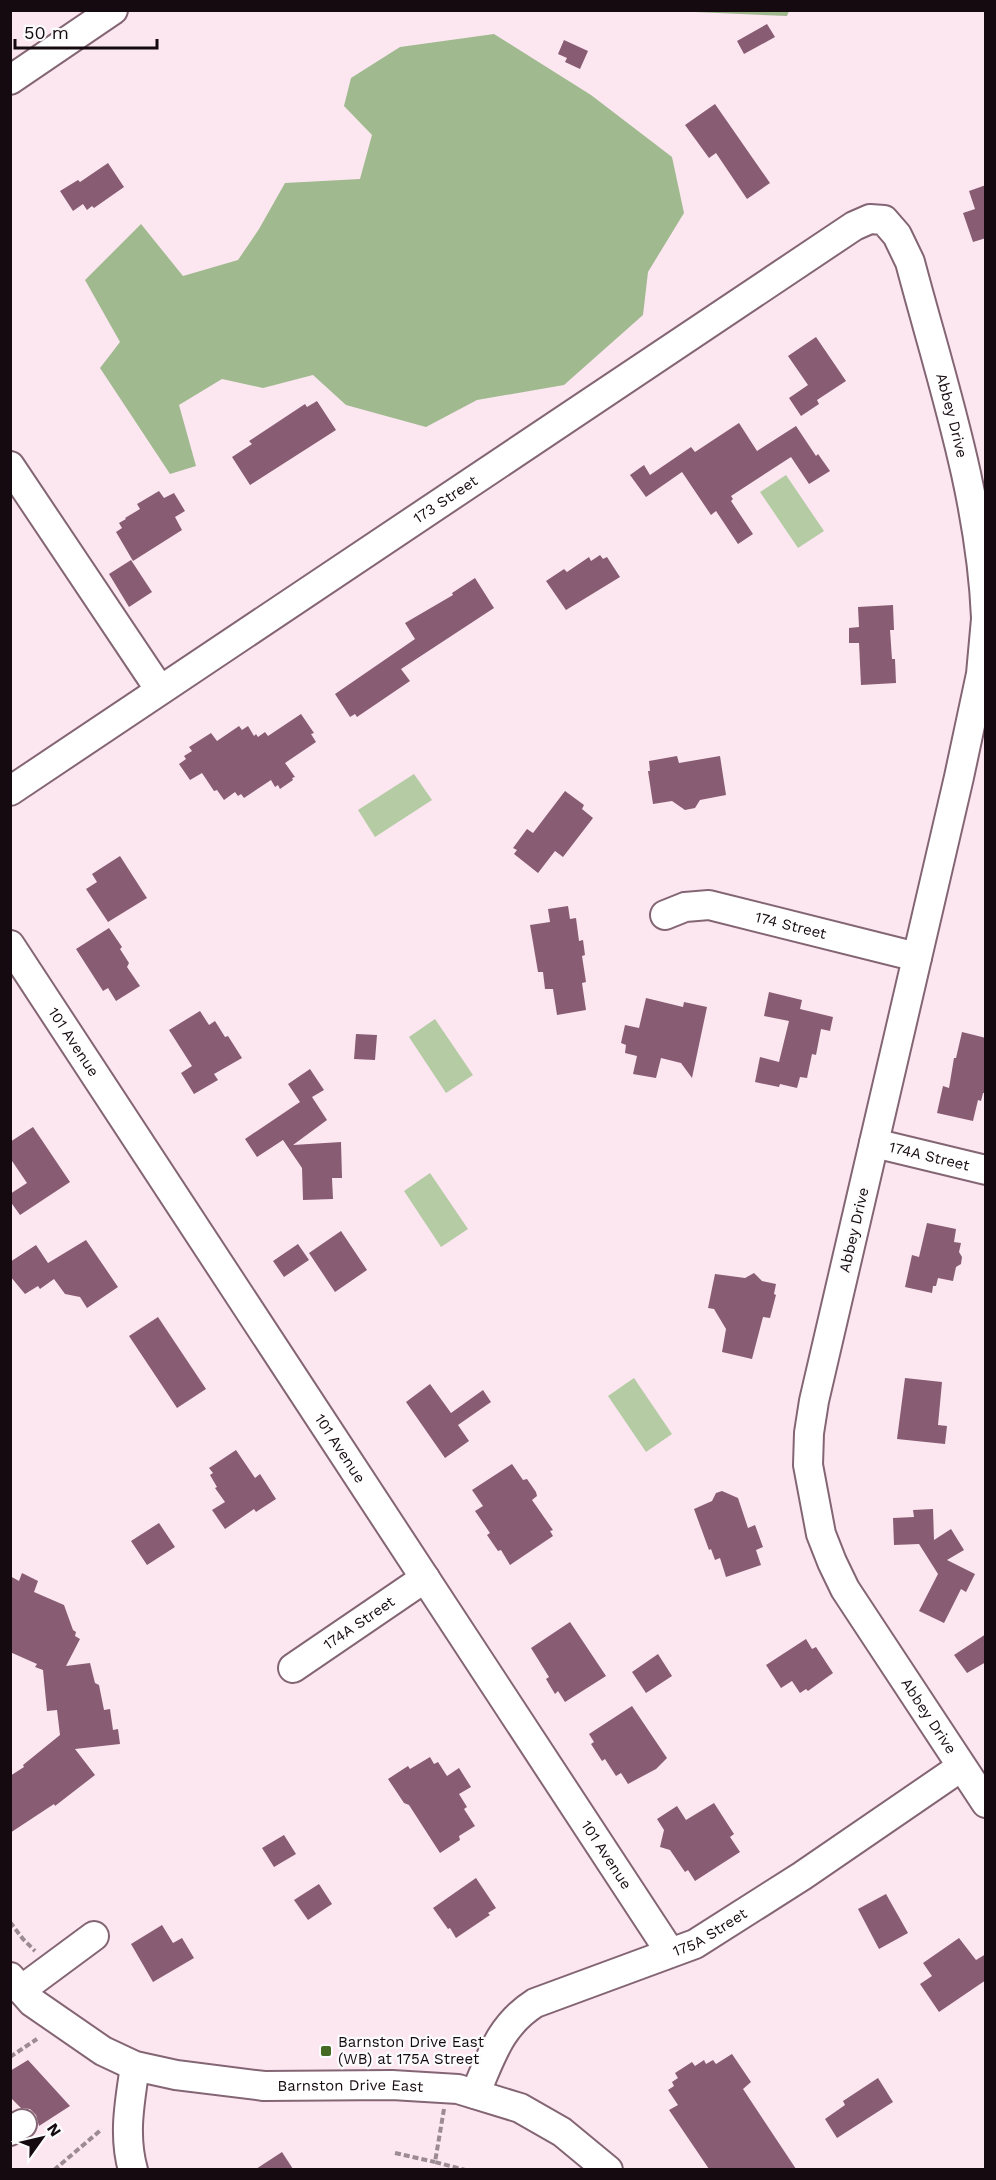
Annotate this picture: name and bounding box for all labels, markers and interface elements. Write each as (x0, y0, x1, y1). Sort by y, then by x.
scale bar (15, 12, 158, 50)
text: 50 m (24, 22, 69, 43)
street label: Abbey Drive (932, 371, 971, 460)
street label: 173 Street (410, 471, 482, 527)
street label: 174 Street (753, 908, 829, 943)
street label: 101 Avenue (44, 1004, 103, 1080)
street label: 174A Street (887, 1138, 972, 1175)
street label: Abbey Drive (835, 1186, 873, 1274)
street label: 101 Avenue (311, 1411, 369, 1486)
street label: 174A Street (320, 1592, 399, 1653)
street label: Abbey Drive (897, 1675, 960, 1757)
street label: 101 Avenue (577, 1817, 635, 1893)
street label: 175A Street (670, 1904, 751, 1960)
place label: Barnston Drive East (WB) at 175A Street (338, 2033, 485, 2068)
marker: Barnston Drive East (WB) at 175A Street (319, 2044, 333, 2058)
street label: Barnston Drive East (277, 2076, 425, 2096)
north arrow (12, 2108, 72, 2168)
text: N (43, 2120, 65, 2140)

